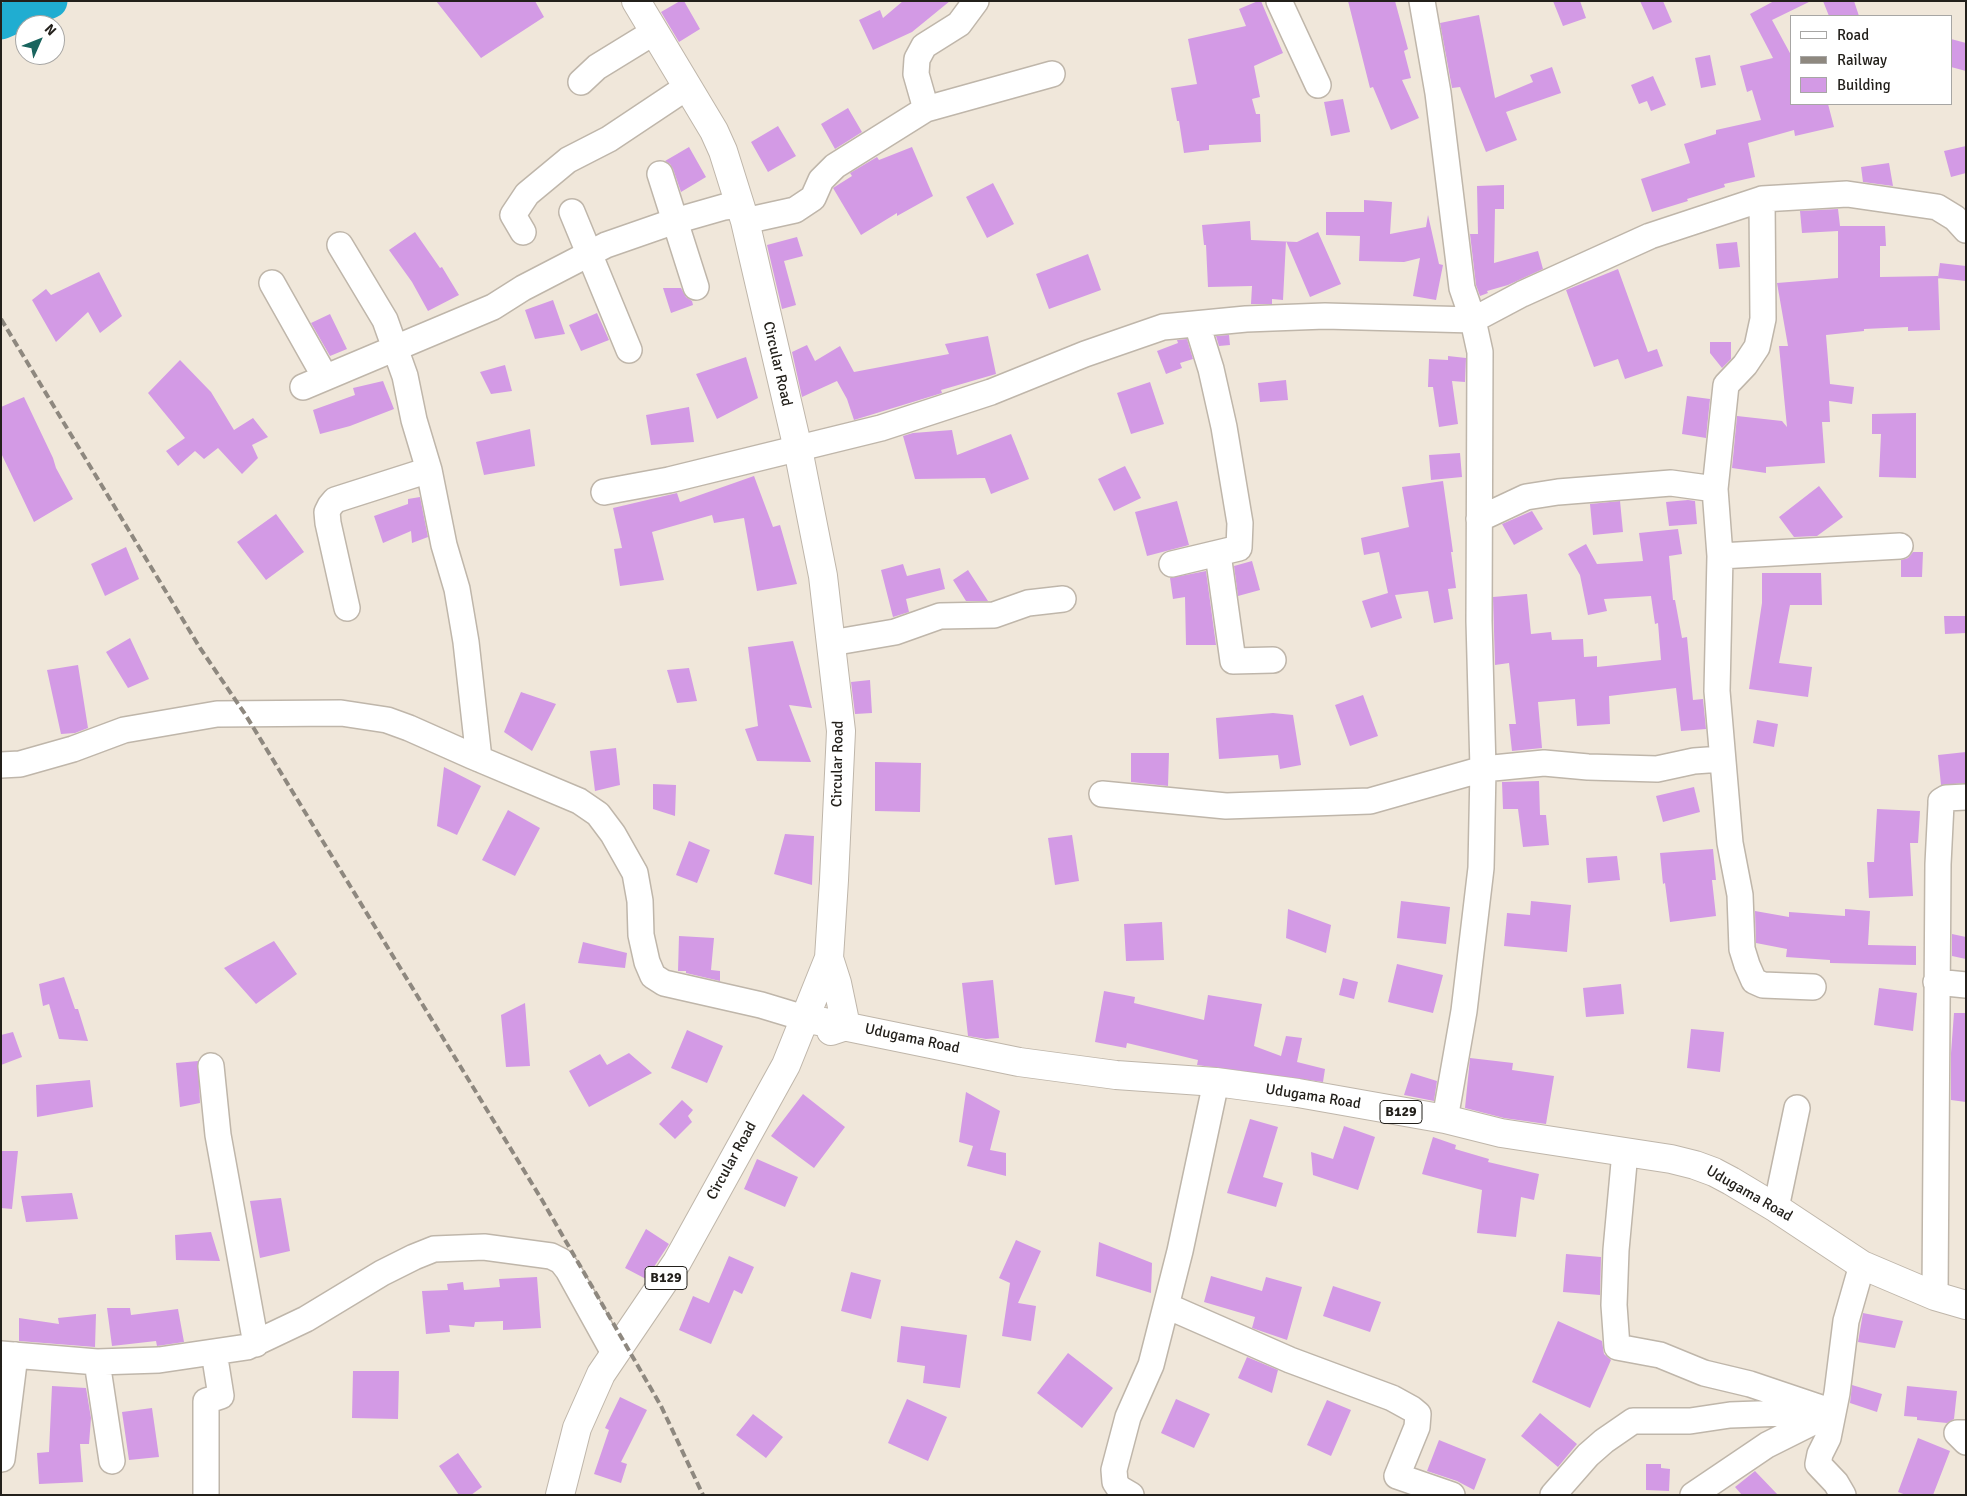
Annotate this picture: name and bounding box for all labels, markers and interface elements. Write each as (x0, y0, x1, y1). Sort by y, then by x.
north arrow (15, 15, 65, 65)
legend (1790, 15, 1952, 105)
text: N (41, 21, 60, 39)
text: Road (1837, 26, 1869, 44)
text: Railway (1837, 51, 1887, 69)
text: Building (1837, 76, 1891, 94)
street label: Circular Road (758, 320, 796, 408)
street label: Circular Road (828, 721, 848, 807)
street label: Udugama Road (863, 1020, 961, 1058)
street label: Udugama Road (1264, 1081, 1362, 1113)
road number: B129 (1380, 1100, 1422, 1124)
street label: Circular Road (703, 1119, 761, 1203)
street label: Udugama Road (1703, 1162, 1795, 1226)
road number: B129 (645, 1266, 687, 1290)

